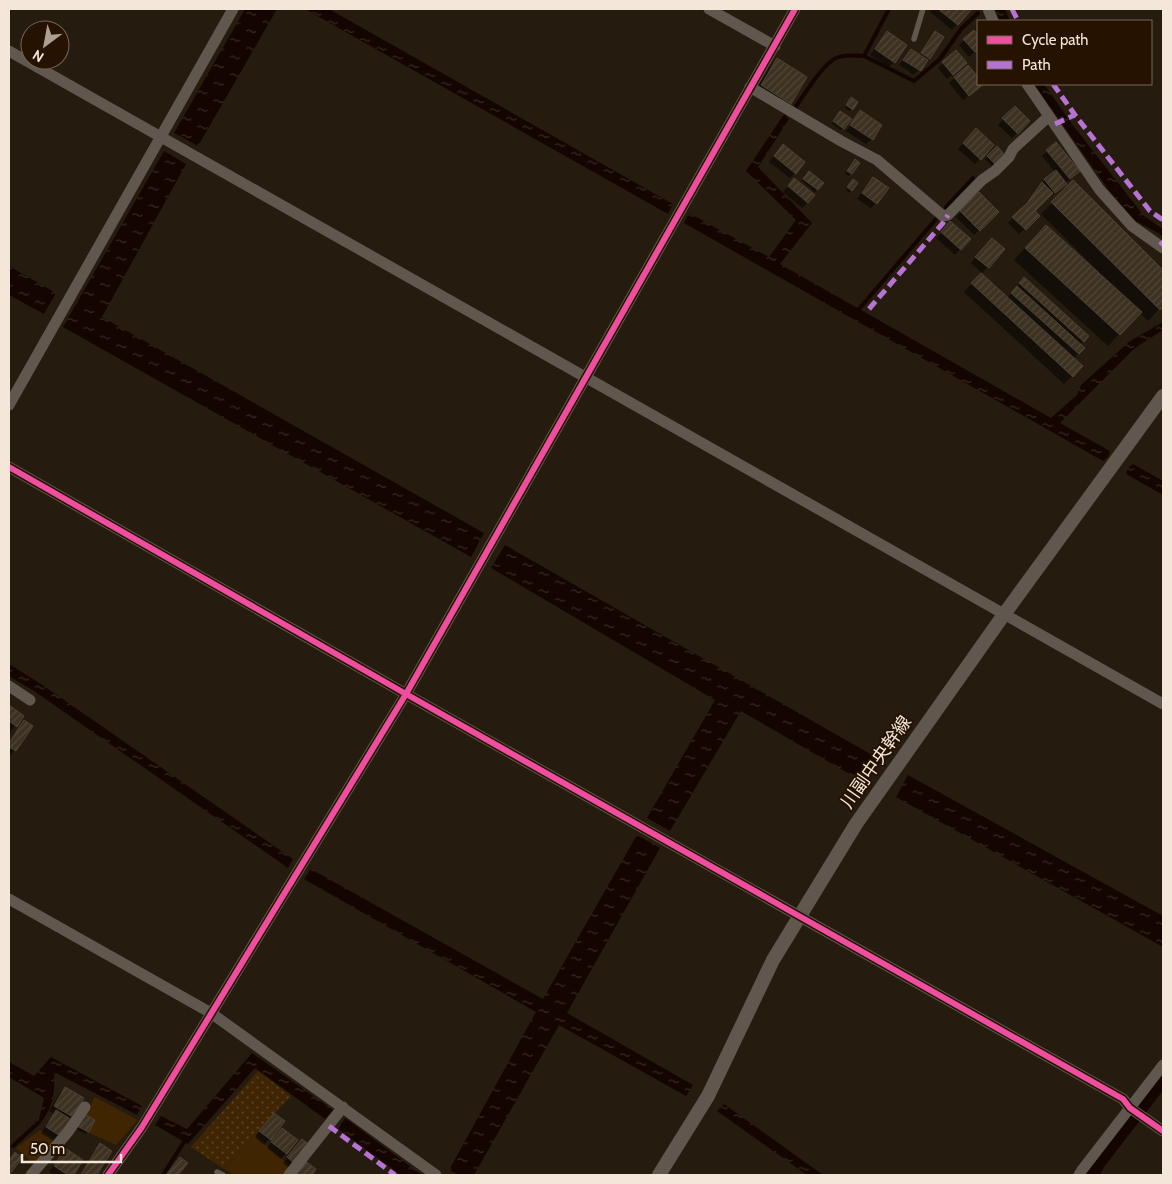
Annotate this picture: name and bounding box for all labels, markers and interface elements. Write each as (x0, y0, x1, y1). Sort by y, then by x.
north arrow (20, 20, 70, 70)
legend (977, 20, 1152, 85)
text: Cycle path (1022, 31, 1088, 49)
text: N (29, 46, 47, 66)
text: Path (1022, 56, 1051, 74)
street label: 川副中央幹線 (836, 711, 916, 813)
scale bar (22, 1132, 121, 1164)
text: 50 m (30, 1140, 65, 1158)

